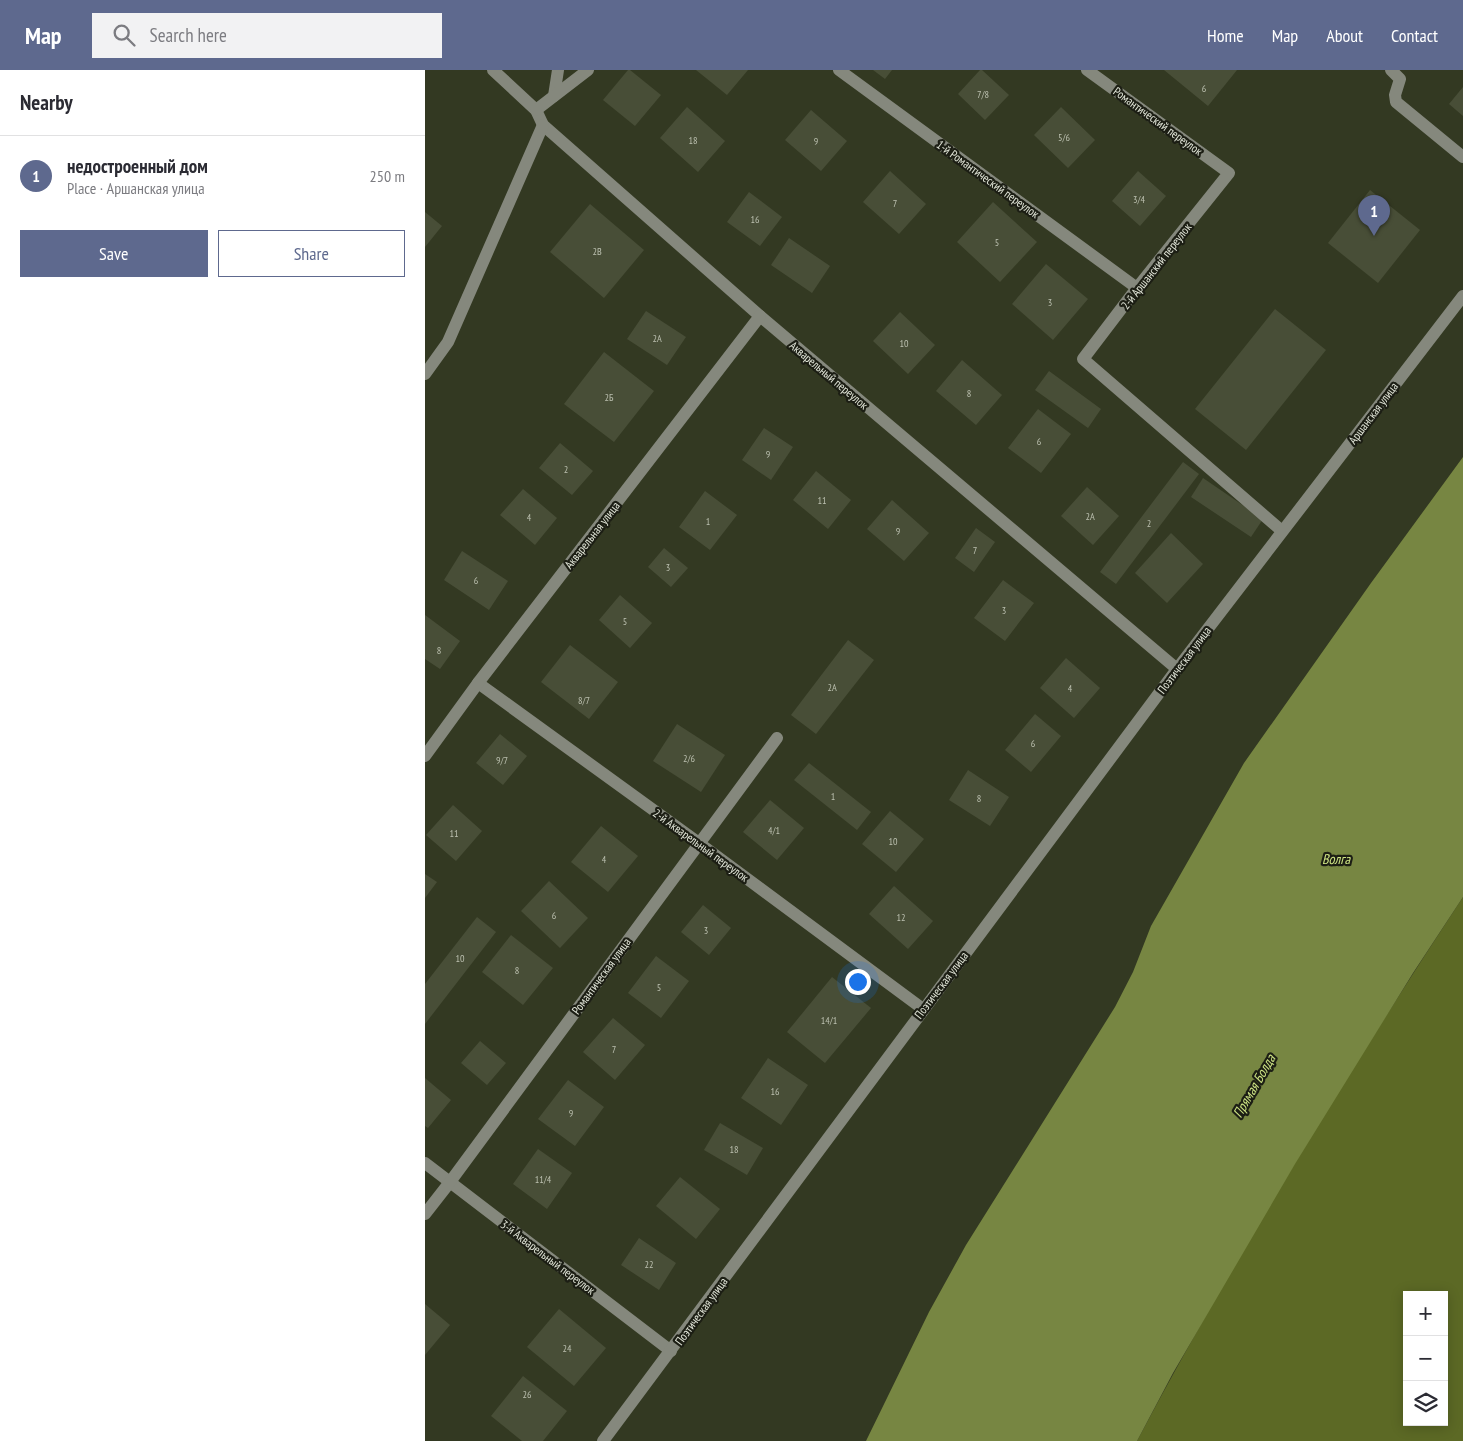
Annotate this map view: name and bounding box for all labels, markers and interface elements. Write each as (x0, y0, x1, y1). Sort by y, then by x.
search box (92, 13, 442, 58)
text: Map (25, 20, 62, 51)
icon: search (110, 21, 138, 49)
text: Search here (150, 23, 227, 47)
text: Home (1207, 24, 1244, 47)
text: Map (1272, 24, 1298, 47)
text: About (1326, 24, 1363, 47)
text: Contact (1391, 24, 1438, 47)
house number: 6 (1202, 82, 1207, 95)
street label: Романтический переулок (1111, 84, 1206, 159)
house number: 7/8 (977, 88, 989, 101)
text: Nearby (20, 89, 73, 116)
house number: 5/6 (1058, 131, 1070, 144)
house number: 18 (689, 134, 698, 147)
house number: 9 (814, 135, 818, 148)
street label: 1-й Романтический переулок (934, 137, 1043, 221)
text: недостроенный дом (67, 154, 208, 178)
text: 1 (32, 166, 40, 186)
text: 250 m (370, 166, 405, 186)
text: Place · Аршанская улица (67, 178, 205, 198)
house number: 3/4 (1133, 193, 1145, 206)
pin: 1 (1358, 195, 1390, 236)
house number: 7 (893, 197, 897, 210)
house number: 16 (751, 213, 760, 226)
street label: 2-й Аршанский переулок (1118, 219, 1195, 312)
button: Save (20, 230, 208, 277)
button: Share (218, 230, 405, 277)
house number: 5 (995, 236, 999, 249)
house number: 2В (592, 245, 602, 258)
house number: 3 (1048, 296, 1052, 309)
house number: 2А (652, 332, 662, 345)
house number: 10 (900, 337, 909, 350)
street label: Акварельный переулок (787, 338, 872, 412)
street label: Аршанская улица (1345, 379, 1401, 447)
house number: 8 (967, 387, 971, 400)
house number: 2Б (605, 391, 614, 404)
house number: 6 (1037, 435, 1042, 448)
house number: 9 (766, 448, 770, 461)
house number: 2 (564, 463, 568, 476)
house number: 11 (818, 494, 827, 507)
street label: Акварельная улица (561, 498, 623, 572)
house number: 2А (1085, 510, 1095, 523)
house number: 4 (527, 511, 532, 524)
house number: 1 (706, 515, 710, 528)
house number: 2 (1147, 517, 1151, 530)
house number: 9 (896, 525, 900, 538)
house number: 7 (973, 544, 977, 557)
house number: 3 (666, 561, 670, 574)
house number: 6 (474, 574, 479, 587)
house number: 3 (1002, 604, 1006, 617)
house number: 5 (623, 615, 627, 628)
street label: Поэтическая улица (1154, 623, 1214, 696)
house number: 8 (437, 644, 441, 657)
house number: 2А (827, 681, 837, 694)
house number: 4 (1068, 682, 1073, 695)
house number: 8/7 (578, 694, 590, 707)
house number: 6 (1031, 737, 1036, 750)
house number: 2/6 (683, 752, 695, 765)
house number: 9/7 (496, 754, 508, 767)
house number: 1 (831, 790, 835, 803)
house number: 8 (977, 792, 981, 805)
street label: 2-й Акварельный переулок (650, 805, 752, 885)
house number: 4/1 (768, 824, 780, 837)
house number: 11 (450, 827, 459, 840)
house number: 10 (889, 835, 898, 848)
water label: Волга (1322, 850, 1351, 868)
house number: 4 (602, 853, 607, 866)
house number: 6 (552, 909, 557, 922)
house number: 12 (897, 911, 906, 924)
house number: 3 (704, 924, 708, 937)
street label: Романтическая улица (568, 935, 634, 1017)
street label: Поэтическая улица (911, 948, 971, 1021)
house number: 10 (456, 952, 465, 965)
house number: 8 (515, 964, 519, 977)
your location (845, 969, 871, 995)
house number: 5 (657, 981, 661, 994)
house number: 14/1 (821, 1014, 837, 1027)
house number: 7 (612, 1043, 616, 1056)
water label: Прямая Болда (1229, 1050, 1280, 1121)
house number: 16 (771, 1085, 780, 1098)
house number: 9 (569, 1107, 573, 1120)
house number: 18 (730, 1143, 739, 1156)
house number: 11/4 (535, 1173, 552, 1186)
street label: 3-й Акварельный переулок (498, 1217, 598, 1298)
house number: 22 (645, 1258, 654, 1271)
street label: Поэтическая улица (671, 1274, 731, 1348)
map controls (1403, 1291, 1448, 1426)
button: + (1403, 1291, 1448, 1336)
button: − (1403, 1336, 1448, 1381)
house number: 24 (563, 1342, 572, 1355)
button: layers (1403, 1381, 1448, 1426)
house number: 26 (523, 1388, 532, 1401)

